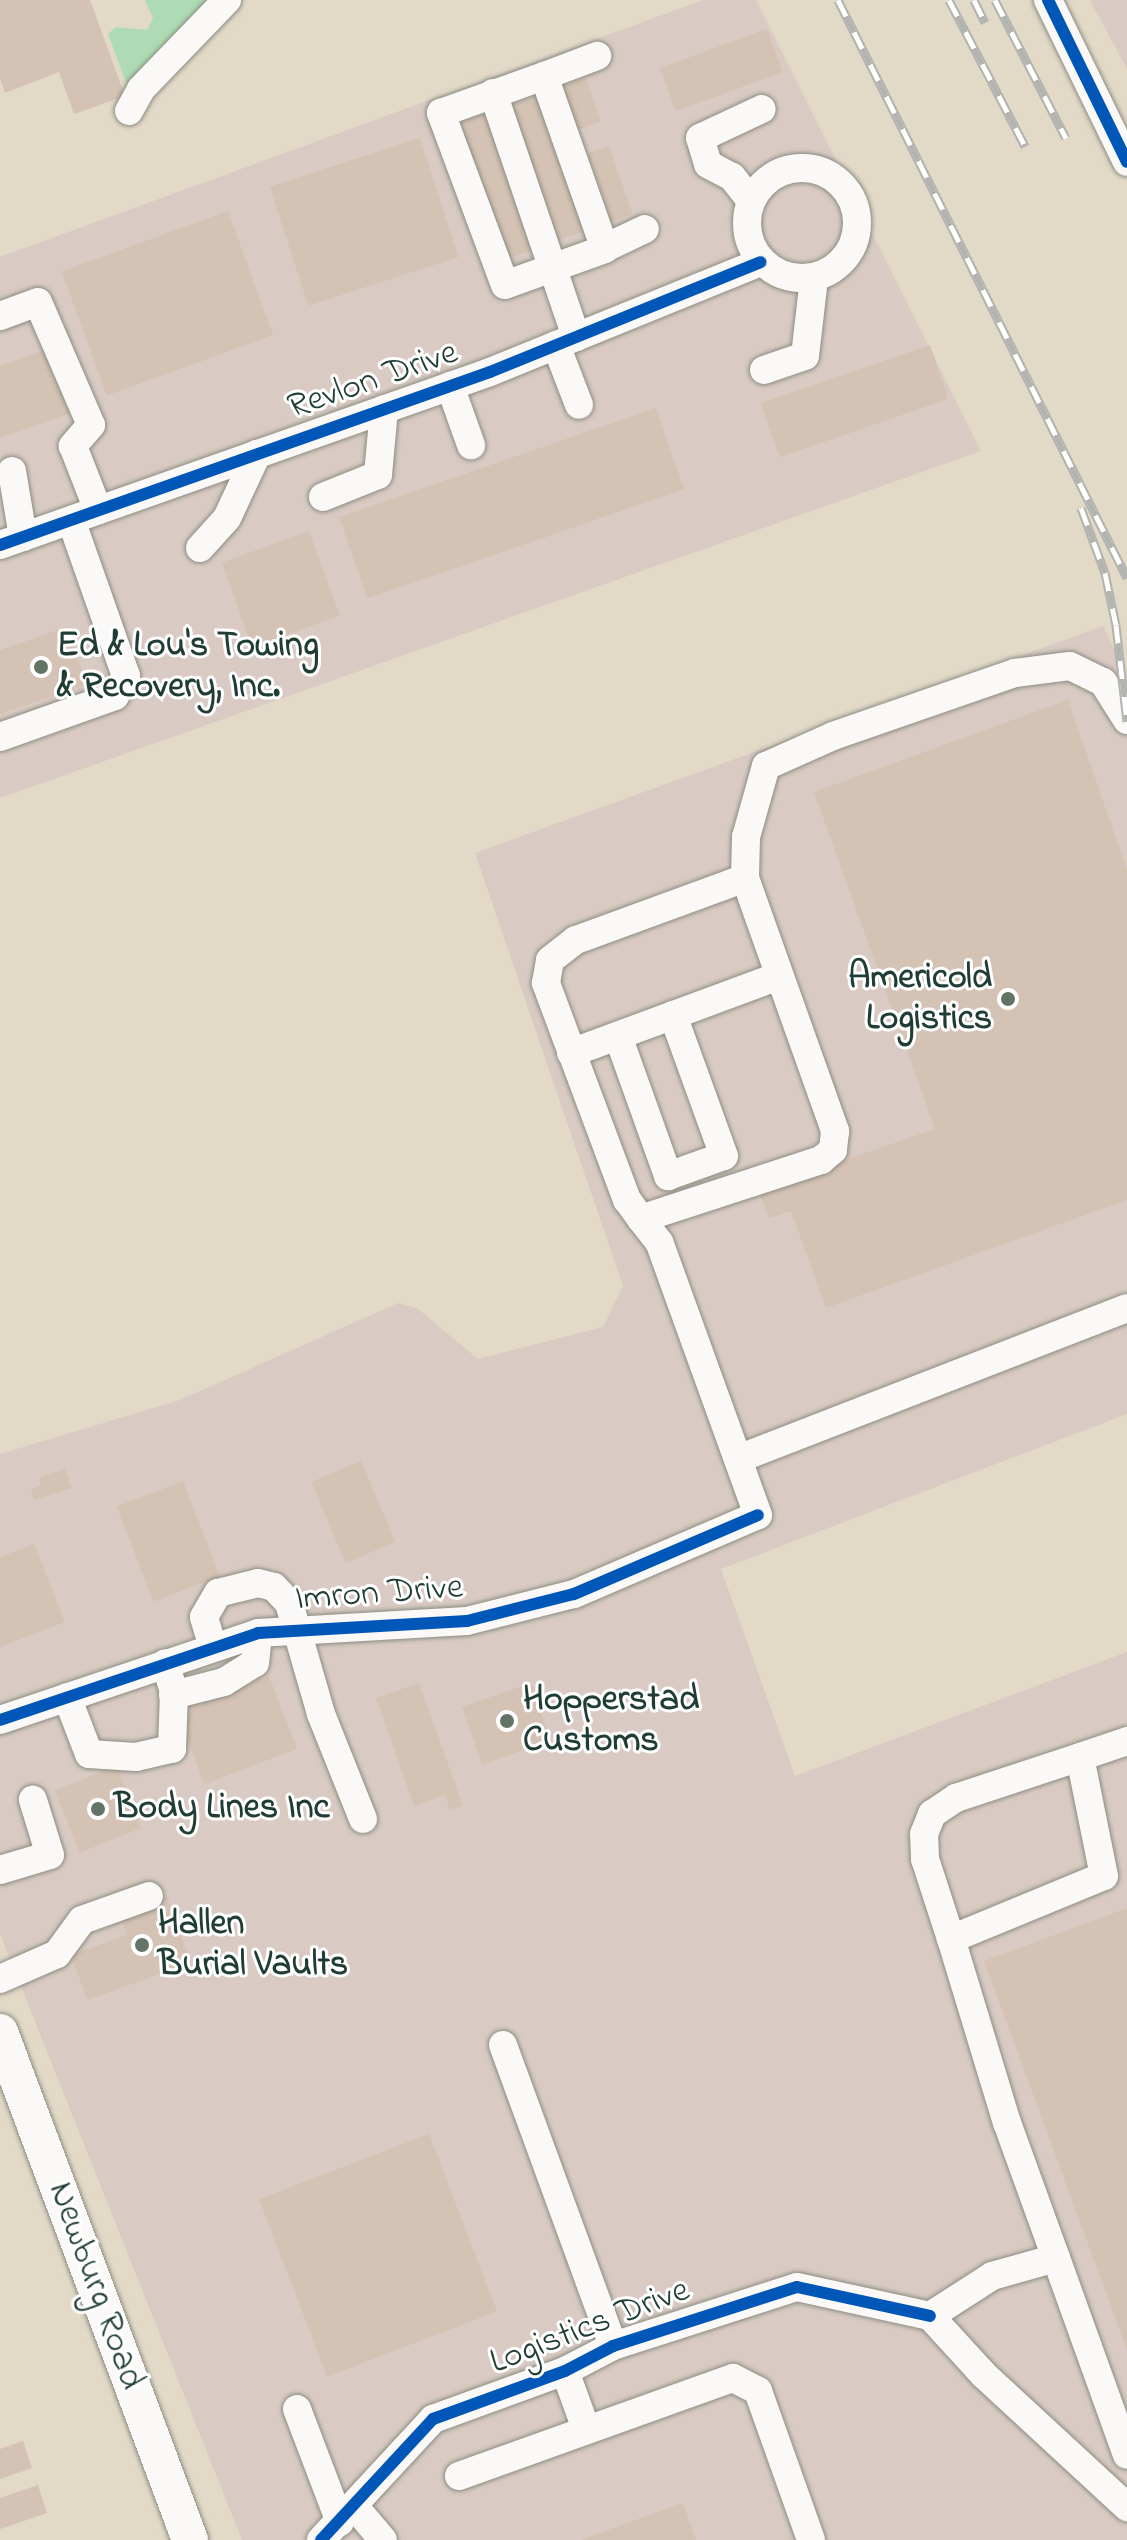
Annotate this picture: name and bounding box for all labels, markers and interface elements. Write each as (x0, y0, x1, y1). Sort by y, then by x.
street label: Revlon Drive (282, 332, 464, 430)
place label: Ed & Lou's Towing & Recovery, Inc. (57, 624, 319, 709)
marker: Ed & Lou's Towing & Recovery, Inc. (32, 658, 50, 676)
place label: Americold Logistics (848, 956, 992, 1041)
marker: Americold Logistics (999, 990, 1017, 1008)
street label: Imron Drive (294, 1567, 464, 1621)
place label: Hopperstad Customs (523, 1678, 699, 1763)
marker: Hopperstad Customs (498, 1712, 516, 1730)
place label: Body Lines Inc (114, 1787, 329, 1831)
marker: Body Lines Inc (89, 1800, 107, 1818)
place label: Hallen Burial Vaults (158, 1902, 348, 1987)
marker: Hallen Burial Vaults (133, 1936, 151, 1954)
street label: Newburg Road (38, 2176, 152, 2396)
street label: Logistics Drive (484, 2269, 696, 2385)

